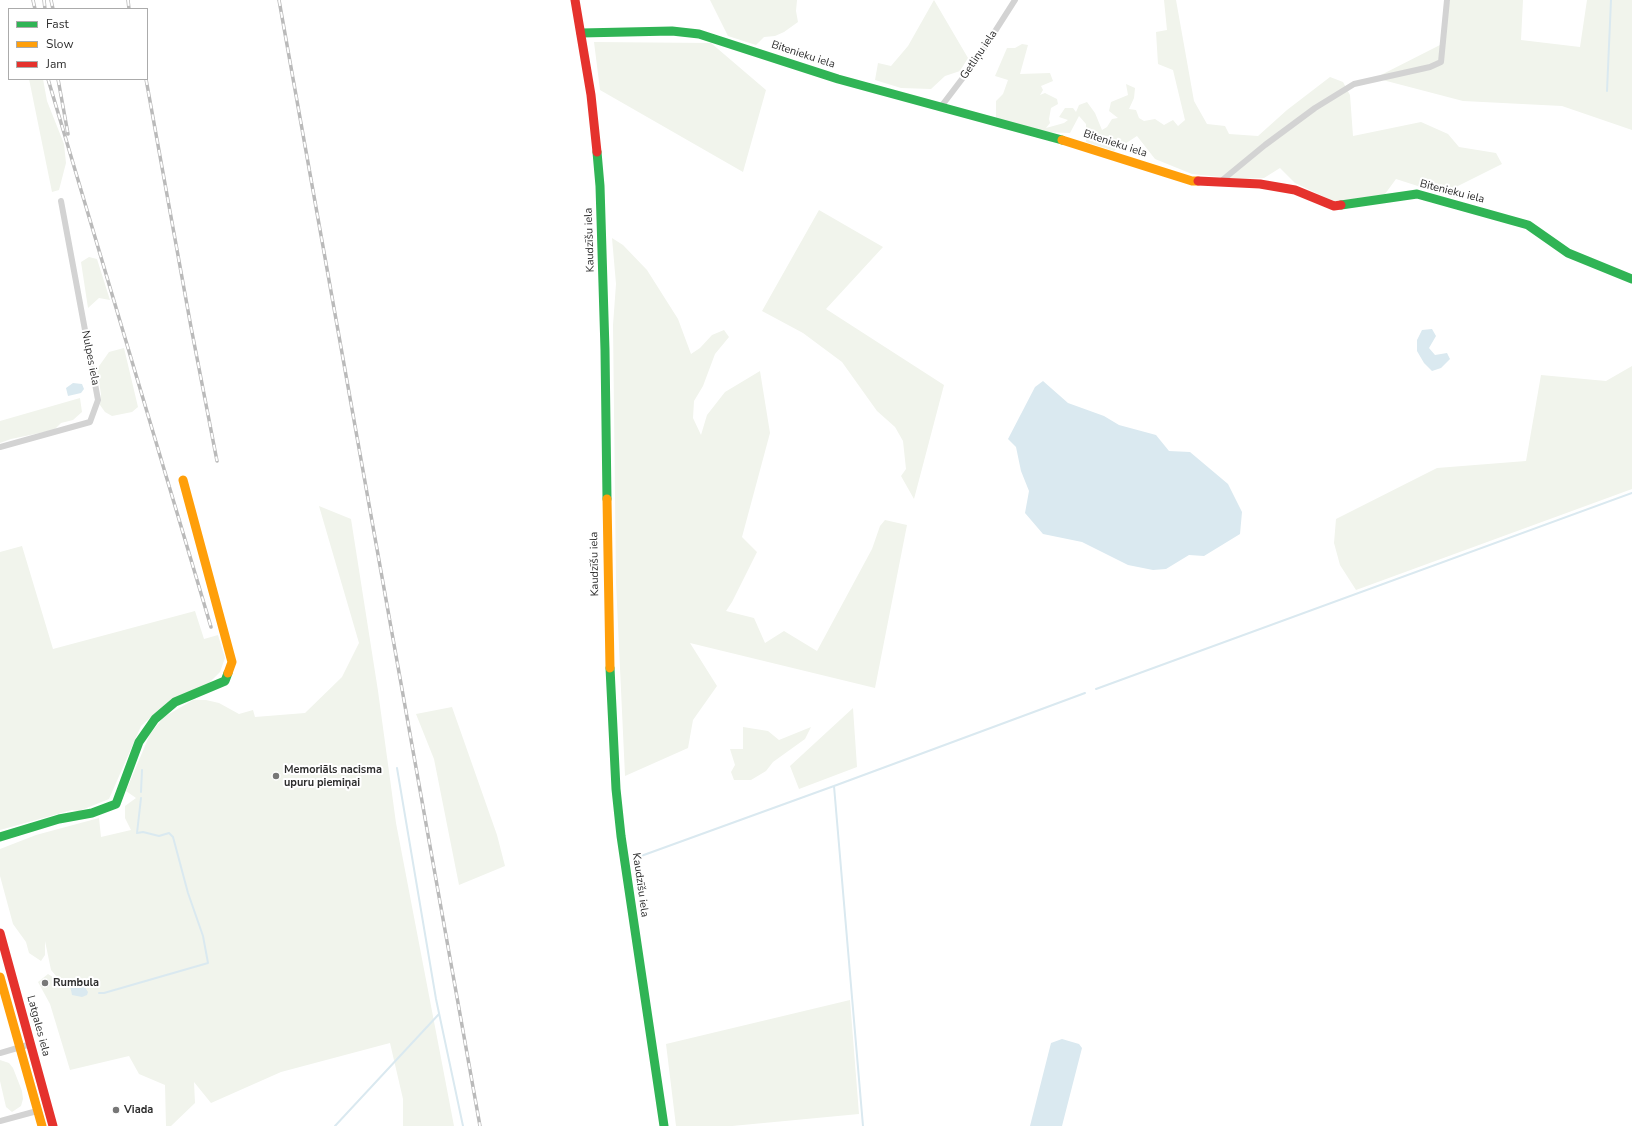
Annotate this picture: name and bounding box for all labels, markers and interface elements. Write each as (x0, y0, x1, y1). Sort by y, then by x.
legend (8, 8, 148, 80)
text: Fast (46, 16, 69, 32)
street label: Getliņu iela (958, 28, 1000, 82)
text: Slow (46, 36, 74, 52)
street label: Bitenieku iela (769, 38, 837, 72)
text: Jam (46, 56, 67, 72)
street label: Bitenieku iela (1081, 127, 1149, 161)
street label: Bitenieku iela (1418, 178, 1486, 206)
street label: Kaudzīšu iela (582, 207, 598, 273)
street label: Nulpes iela (78, 330, 102, 386)
street label: Kaudzīšu iela (588, 532, 602, 596)
place label: Memoriāls nacisma upuru piemiņai (284, 763, 382, 789)
marker: Memoriāls nacisma upuru piemiņai (271, 771, 281, 781)
street label: Kaudzīšu iela (629, 852, 651, 918)
place label: Rumbula (53, 976, 99, 990)
marker: Rumbula (40, 978, 50, 988)
street label: Latgales iela (24, 994, 52, 1058)
place label: Viada (124, 1103, 153, 1117)
marker: Viada (111, 1105, 121, 1115)

